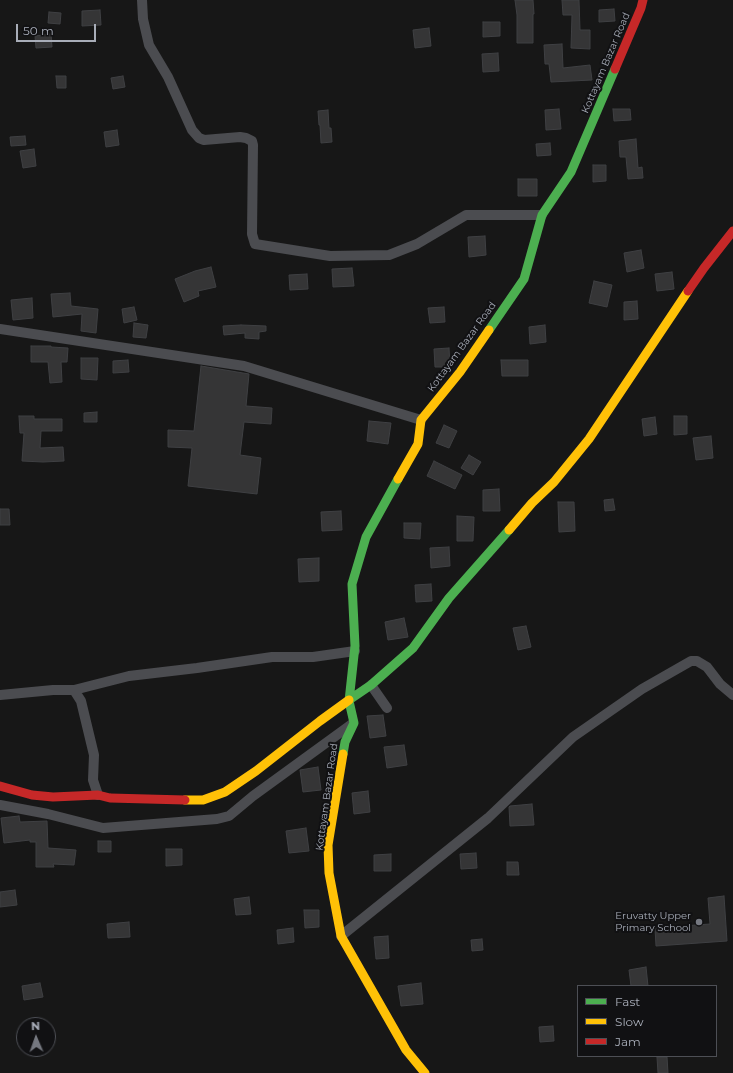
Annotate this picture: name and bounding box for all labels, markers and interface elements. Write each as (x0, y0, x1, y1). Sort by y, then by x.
street label: Kottayam Bazar Road (579, 11, 633, 115)
scale bar (18, 16, 98, 42)
text: 50 m (23, 23, 54, 38)
street label: Kottayam Bazar Road (425, 300, 499, 394)
street label: Kottayam Bazar Road (314, 743, 340, 851)
place label: Eruvatty Upper Primary School (615, 910, 691, 934)
marker: Eruvatty Upper Primary School (694, 917, 704, 927)
legend (577, 985, 717, 1057)
text: Fast (615, 994, 640, 1009)
text: Slow (615, 1014, 644, 1029)
north arrow (16, 1017, 56, 1057)
text: N (31, 1019, 40, 1033)
text: Jam (615, 1034, 641, 1049)

